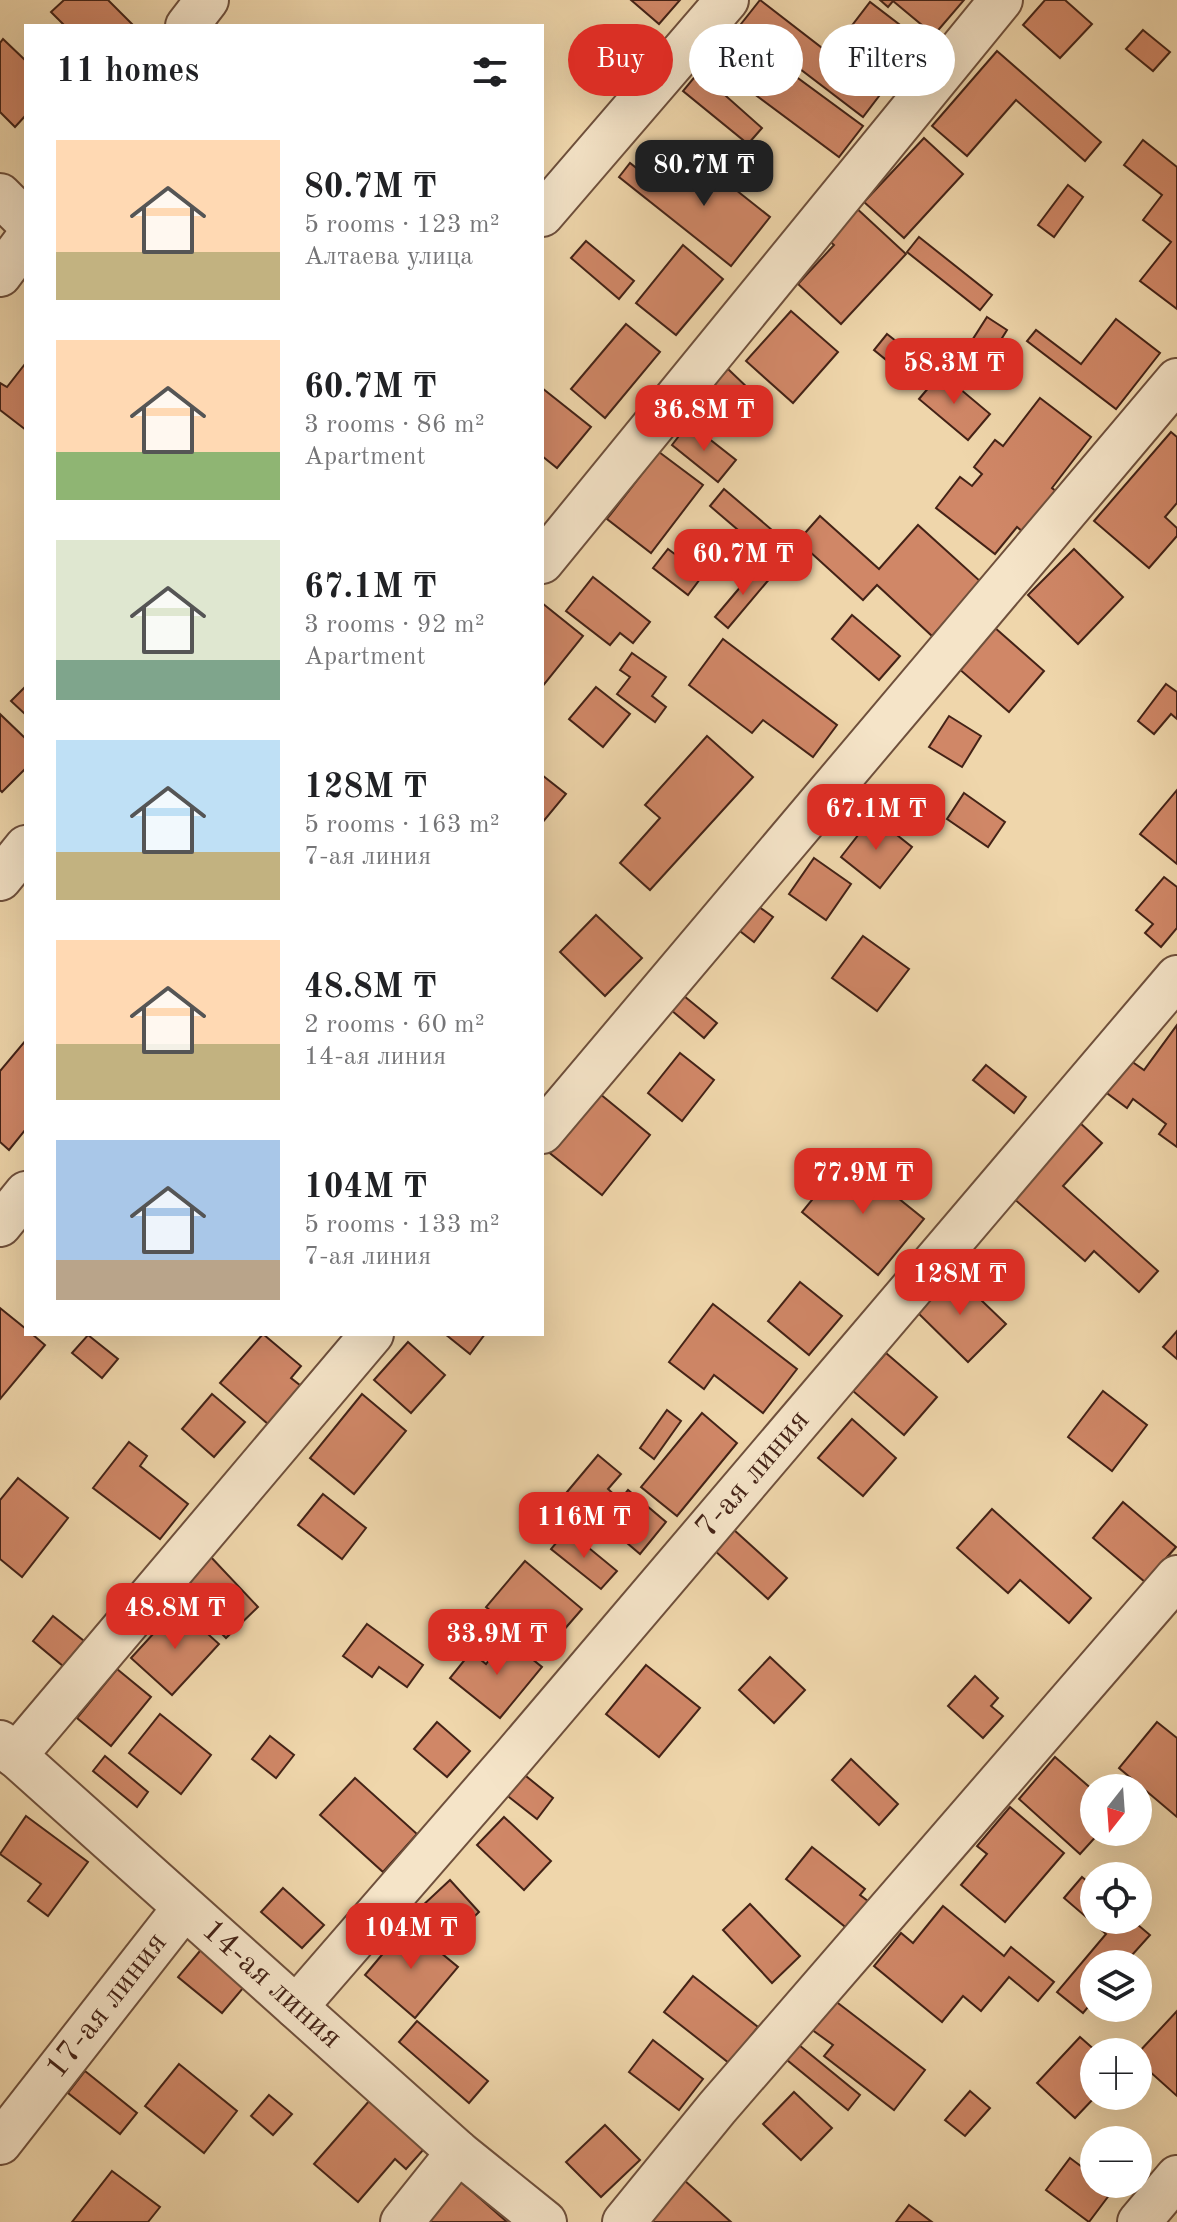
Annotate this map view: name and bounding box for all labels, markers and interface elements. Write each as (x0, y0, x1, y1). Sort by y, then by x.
chip: Buy (568, 24, 673, 96)
chip: Rent (689, 24, 803, 96)
chip: Filters (819, 24, 955, 96)
icon: filters (468, 50, 512, 94)
text: 11 homes (56, 55, 199, 89)
pin: 80.7M ₸ (630, 140, 778, 208)
text: 80.7M ₸ (653, 153, 755, 179)
text: 80.7M ₸ (304, 171, 437, 205)
icon: home (120, 172, 216, 268)
text: 5 rooms · 123 m² (304, 212, 500, 238)
text: Алтаева улица (304, 244, 473, 270)
pin: 58.3M ₸ (880, 338, 1028, 406)
text: 58.3M ₸ (903, 351, 1005, 377)
text: 60.7M ₸ (304, 371, 437, 405)
icon: home (120, 372, 216, 468)
pin: 36.8M ₸ (630, 385, 778, 453)
text: 36.8M ₸ (653, 398, 755, 424)
text: 3 rooms · 86 m² (304, 412, 485, 438)
text: Apartment (304, 444, 426, 470)
pin: 60.7M ₸ (669, 529, 817, 597)
text: 60.7M ₸ (692, 542, 794, 568)
text: 67.1M ₸ (304, 571, 437, 605)
icon: home (120, 572, 216, 668)
text: 3 rooms · 92 m² (304, 612, 485, 638)
text: Apartment (304, 644, 426, 670)
text: 128M ₸ (304, 771, 427, 805)
icon: home (120, 772, 216, 868)
pin: 67.1M ₸ (802, 784, 950, 852)
text: 67.1M ₸ (825, 797, 927, 823)
text: 5 rooms · 163 m² (304, 812, 500, 838)
text: 7-ая линия (304, 844, 431, 870)
text: 48.8M ₸ (304, 971, 437, 1005)
icon: home (120, 972, 216, 1068)
text: 2 rooms · 60 m² (304, 1012, 485, 1038)
text: 14-ая линия (304, 1044, 446, 1070)
pin: 77.9M ₸ (789, 1148, 937, 1216)
text: 77.9M ₸ (812, 1161, 914, 1187)
text: 104M ₸ (304, 1171, 427, 1205)
icon: home (120, 1172, 216, 1268)
text: 5 rooms · 133 m² (304, 1212, 500, 1238)
text: 7-ая линия (304, 1244, 431, 1270)
pin: 128M ₸ (895, 1249, 1025, 1317)
text: 128M ₸ (913, 1262, 1007, 1288)
street label: 7-ая линия (691, 1405, 816, 1545)
pin: 116M ₸ (519, 1492, 649, 1560)
text: 116M ₸ (537, 1505, 631, 1531)
pin: 48.8M ₸ (101, 1583, 249, 1651)
text: 48.8M ₸ (124, 1596, 226, 1622)
pin: 33.9M ₸ (423, 1609, 571, 1677)
text: 33.9M ₸ (446, 1622, 548, 1648)
north arrow (1080, 1774, 1152, 1846)
map controls (1080, 1774, 1152, 2198)
button: locate (1080, 1862, 1152, 1934)
pin: 104M ₸ (346, 1903, 476, 1971)
street label: 14-ая линия (195, 1914, 347, 2055)
text: 104M ₸ (364, 1916, 458, 1942)
street label: 17-ая линия (41, 1927, 174, 2085)
button: layers (1080, 1950, 1152, 2022)
button: + (1080, 2038, 1152, 2110)
button: − (1080, 2126, 1152, 2198)

